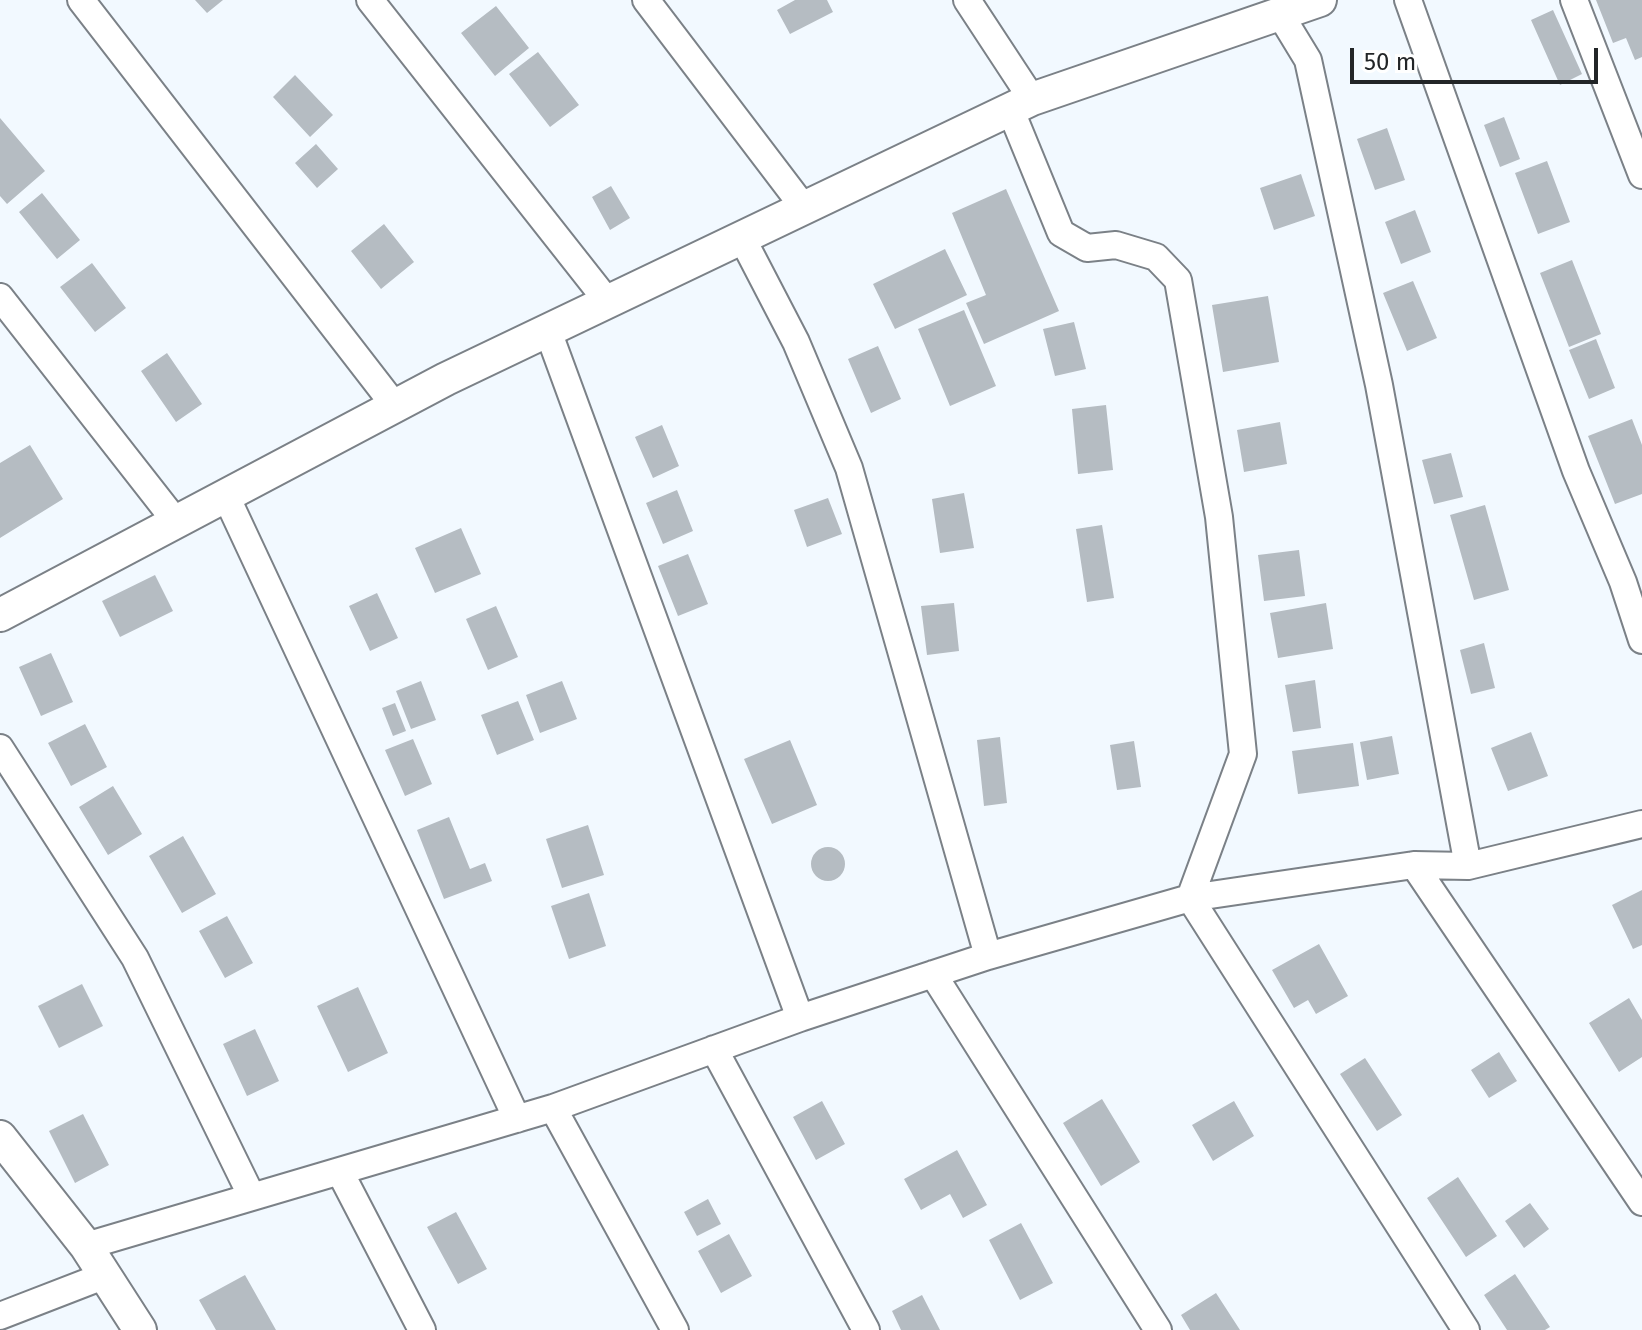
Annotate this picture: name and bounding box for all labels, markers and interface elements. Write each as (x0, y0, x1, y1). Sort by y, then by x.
scale bar (1354, 32, 1602, 82)
text: 50 m (1364, 48, 1416, 76)

